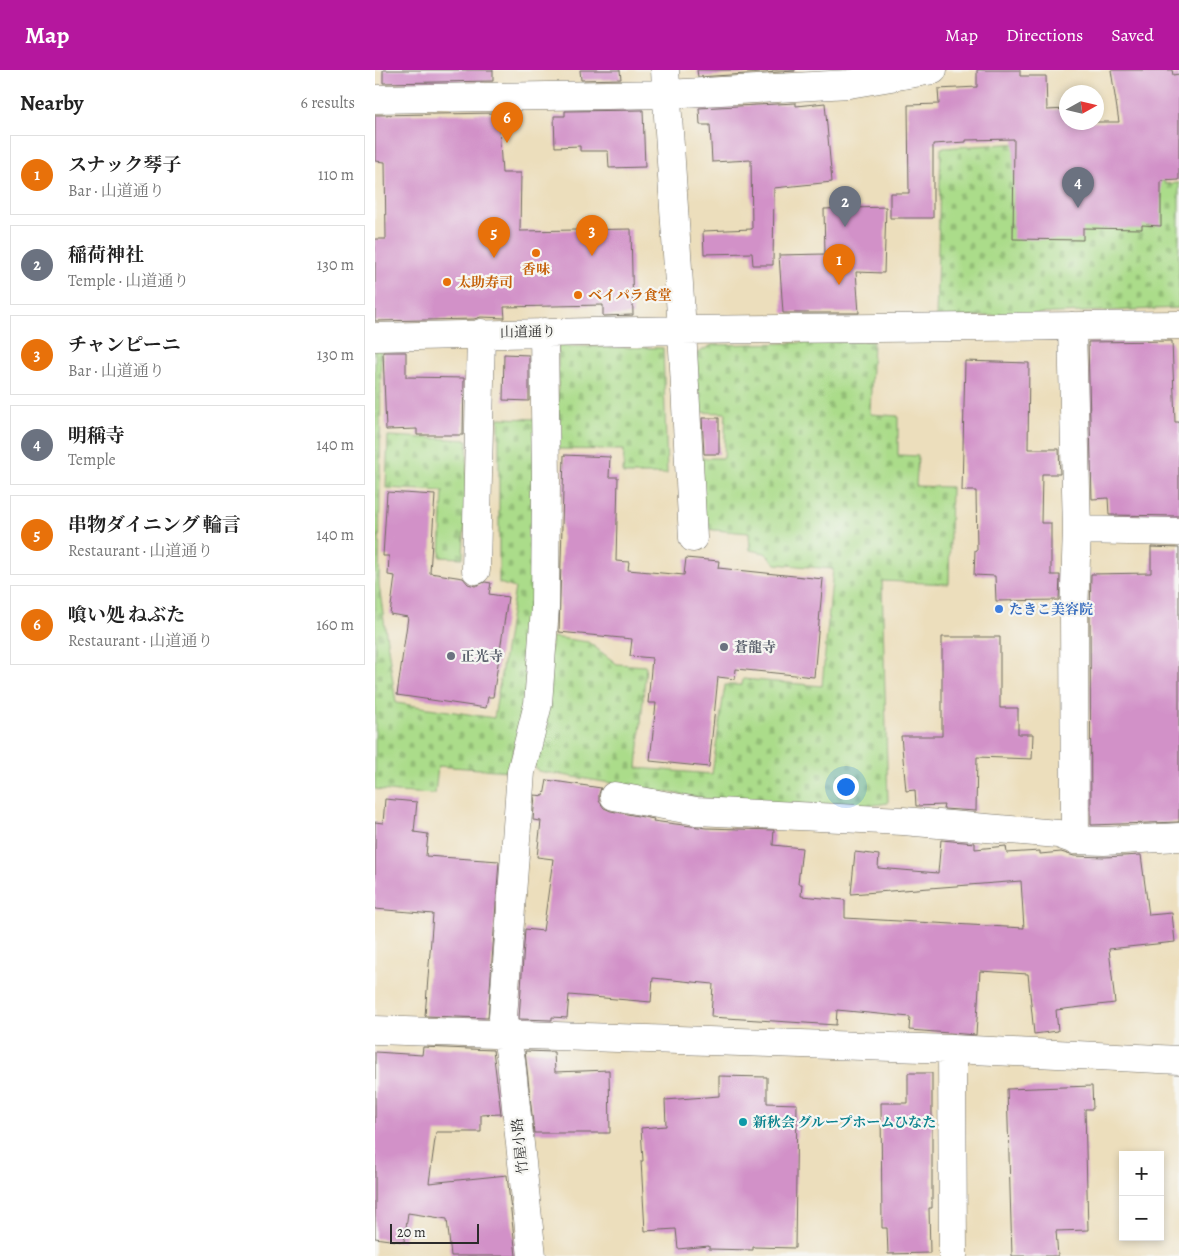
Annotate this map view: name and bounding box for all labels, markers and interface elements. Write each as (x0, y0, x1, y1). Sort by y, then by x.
text: Map (25, 19, 69, 51)
text: Map (945, 23, 978, 47)
text: Directions (1006, 23, 1083, 47)
text: Saved (1111, 23, 1154, 47)
north arrow (1059, 85, 1104, 130)
text: Nearby (20, 89, 83, 117)
text: 6 results (301, 92, 355, 114)
pin: 6 (491, 102, 523, 143)
text: スナック琴子 (68, 152, 181, 178)
text: 1 (34, 164, 40, 186)
text: 110 m (318, 164, 354, 186)
pin: 4 (1062, 167, 1094, 208)
text: Bar · 山道通り (68, 180, 165, 202)
pin: 2 (829, 186, 861, 227)
pin: 3 (576, 215, 608, 256)
pin: 5 (478, 217, 510, 258)
text: 稲荷神社 (68, 242, 144, 268)
pin: 1 (823, 244, 855, 285)
marker: 香味 (530, 247, 542, 259)
text: 2 (33, 254, 41, 276)
text: 130 m (317, 254, 354, 276)
place label: 香味 (522, 260, 551, 279)
text: Temple · 山道通り (68, 270, 189, 292)
place label: 太助寿司 (457, 273, 513, 292)
marker: 太助寿司 (441, 276, 453, 288)
place label: ベイパラ食堂 (588, 286, 672, 305)
marker: ベイパラ食堂 (572, 289, 584, 301)
street label: 山道通り (500, 322, 556, 342)
text: チャンピーニ (68, 332, 181, 358)
text: 3 (34, 344, 40, 366)
text: 130 m (317, 344, 354, 366)
text: Bar · 山道通り (68, 360, 165, 382)
text: 明稱寺 (68, 423, 125, 449)
text: 4 (33, 434, 41, 456)
text: 140 m (316, 434, 354, 456)
text: Temple (68, 449, 116, 471)
text: 串物ダイニング 輪言 (68, 512, 241, 538)
text: 5 (34, 524, 40, 546)
text: 140 m (316, 524, 354, 546)
text: Restaurant · 山道通り (68, 540, 213, 562)
place label: たきこ美容院 (1009, 600, 1093, 619)
text: 喰い処 ねぶた (68, 602, 185, 628)
marker: たきこ美容院 (993, 603, 1005, 615)
text: 6 (33, 614, 41, 636)
text: 160 m (316, 614, 354, 636)
text: Restaurant · 山道通り (68, 630, 213, 652)
place label: 蒼龍寺 (734, 638, 776, 657)
marker: 蒼龍寺 (718, 641, 730, 653)
place label: 正光寺 (461, 647, 503, 666)
marker: 正光寺 (445, 650, 457, 662)
your location (833, 774, 859, 800)
place label: 新秋会 グループホームひなた (753, 1113, 936, 1132)
marker: 新秋会 グループホームひなた (737, 1116, 749, 1128)
street label: 竹屋小路 (508, 1117, 532, 1175)
map controls (1119, 1151, 1164, 1241)
button: + (1119, 1151, 1164, 1196)
button: − (1119, 1196, 1164, 1241)
scale bar (390, 1221, 479, 1244)
text: 20 m (397, 1223, 426, 1242)

